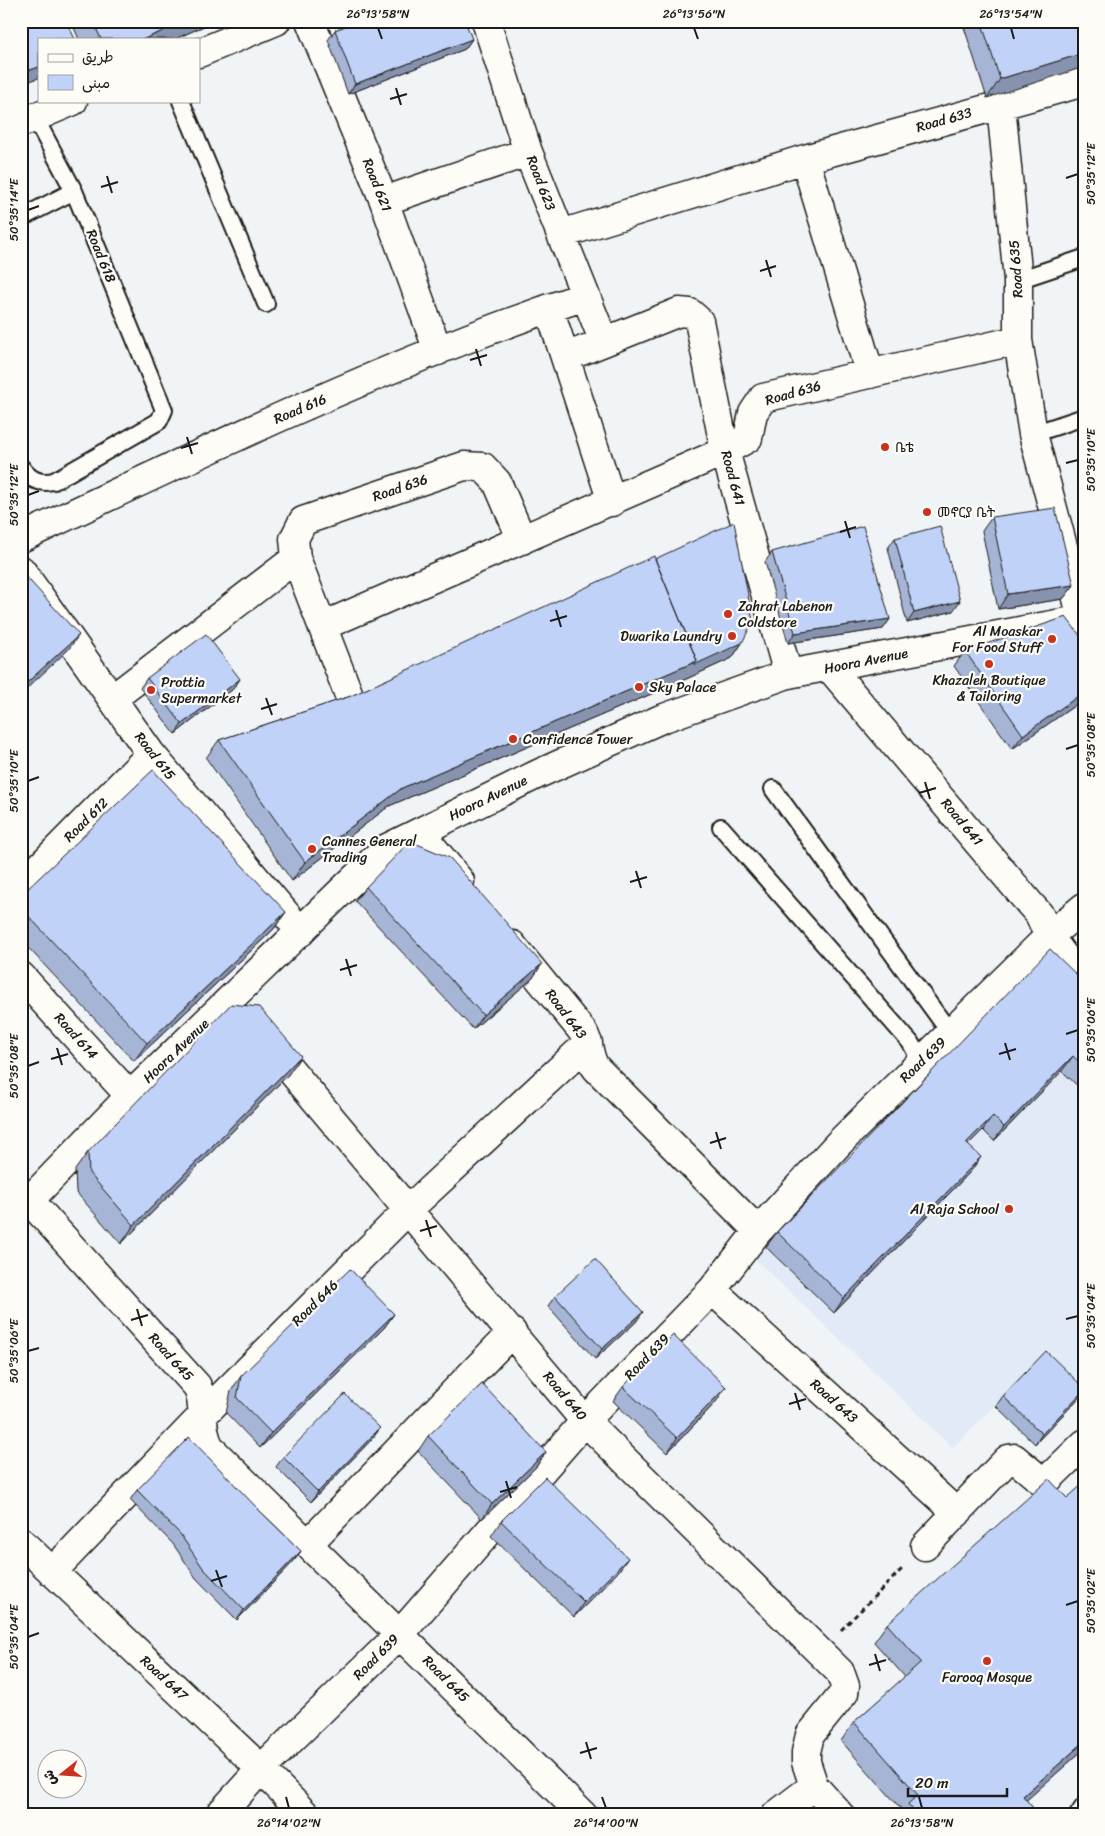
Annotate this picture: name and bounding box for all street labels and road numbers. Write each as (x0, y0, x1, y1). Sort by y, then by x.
street label: Road 633 (913, 100, 975, 140)
street label: Road 623 (519, 152, 563, 215)
street label: Road 621 (355, 154, 399, 216)
street label: Road 618 (79, 225, 123, 287)
street label: Road 635 (1001, 239, 1030, 299)
street label: Road 636 (762, 373, 824, 413)
street label: Road 616 (270, 387, 330, 431)
street label: Road 641 (714, 448, 752, 508)
street label: Road 636 (369, 467, 431, 509)
street label: Hoora Avenue (822, 641, 910, 681)
street label: Road 615 (128, 726, 182, 786)
street label: Hoora Avenue (444, 768, 532, 828)
street label: Road 612 (57, 791, 115, 849)
street label: Road 641 (934, 792, 990, 852)
street label: Road 643 (539, 983, 594, 1045)
street label: Road 614 (48, 1007, 104, 1065)
street label: Hoora Avenue (137, 1012, 216, 1090)
street label: Road 639 (893, 1031, 953, 1089)
street label: Road 646 (286, 1274, 344, 1332)
street label: Road 645 (142, 1327, 200, 1388)
street label: Road 639 (618, 1327, 676, 1387)
street label: Road 640 (536, 1365, 594, 1427)
street label: Road 643 (804, 1372, 864, 1430)
street label: Road 639 (347, 1627, 406, 1686)
street label: Road 647 (134, 1649, 195, 1708)
street label: Road 645 (416, 1649, 476, 1709)

